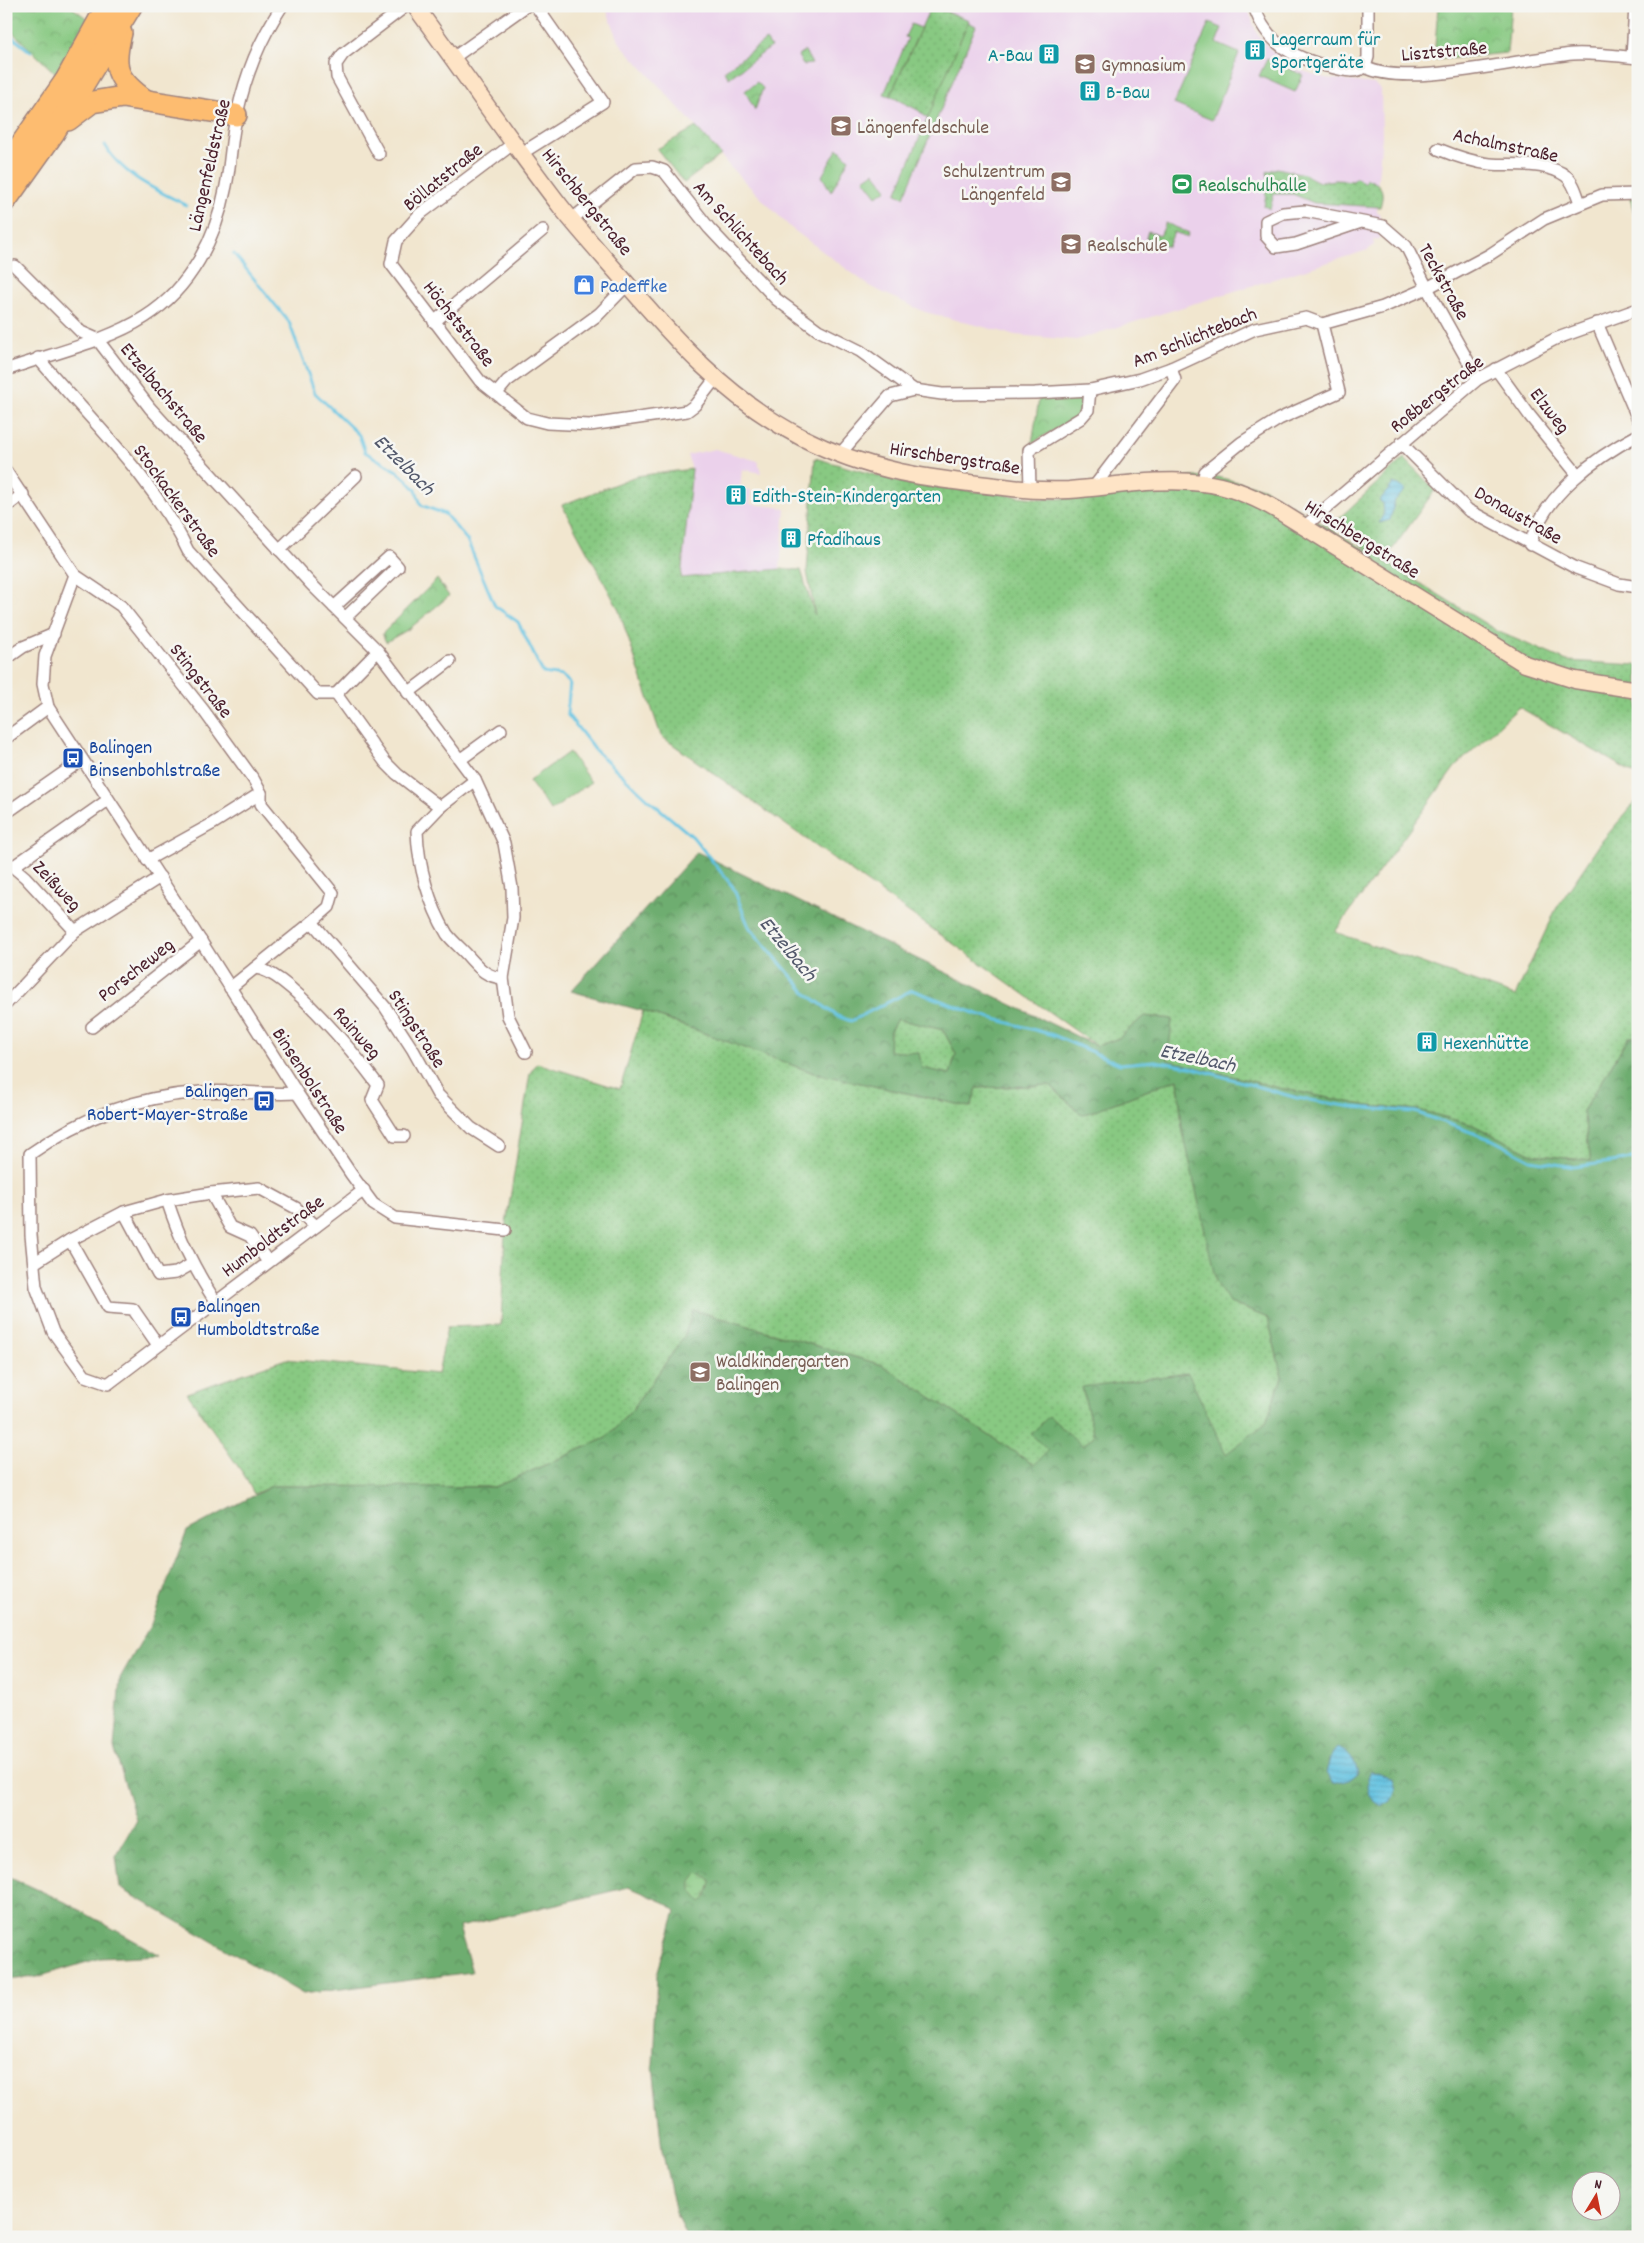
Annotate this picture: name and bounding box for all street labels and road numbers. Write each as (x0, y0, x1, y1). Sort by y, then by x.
street label: Lisztstraße (1400, 35, 1489, 71)
street label: Längenfeldstraße (182, 97, 240, 235)
street label: Achalmstraße (1450, 122, 1561, 172)
street label: Böllatstraße (398, 137, 490, 219)
street label: Hirschbergstraße (533, 143, 638, 263)
street label: Am Schlichtebach (685, 175, 794, 293)
street label: Teckstraße (1410, 239, 1475, 326)
street label: Höchststraße (415, 276, 501, 374)
street label: Am Schlichtebach (1129, 301, 1262, 377)
street label: Etzelbachstraße (112, 338, 213, 450)
street label: Roßbergstraße (1385, 350, 1491, 441)
street label: Elzweg (1522, 383, 1576, 441)
street label: Hirschbergstraße (887, 436, 1022, 484)
street label: Stockackerstraße (125, 439, 226, 564)
street label: Donaustraße (1468, 480, 1567, 553)
street label: Hirschbergstraße (1298, 494, 1425, 587)
street label: Stingstraße (161, 638, 238, 726)
street label: Zeißweg (25, 855, 87, 919)
street label: Porscheweg (93, 933, 181, 1010)
street label: Stingstraße (380, 985, 452, 1075)
street label: Rainweg (325, 1001, 387, 1067)
street label: Binsenbolstraße (264, 1023, 354, 1141)
street label: Humboldtstraße (216, 1189, 331, 1285)

